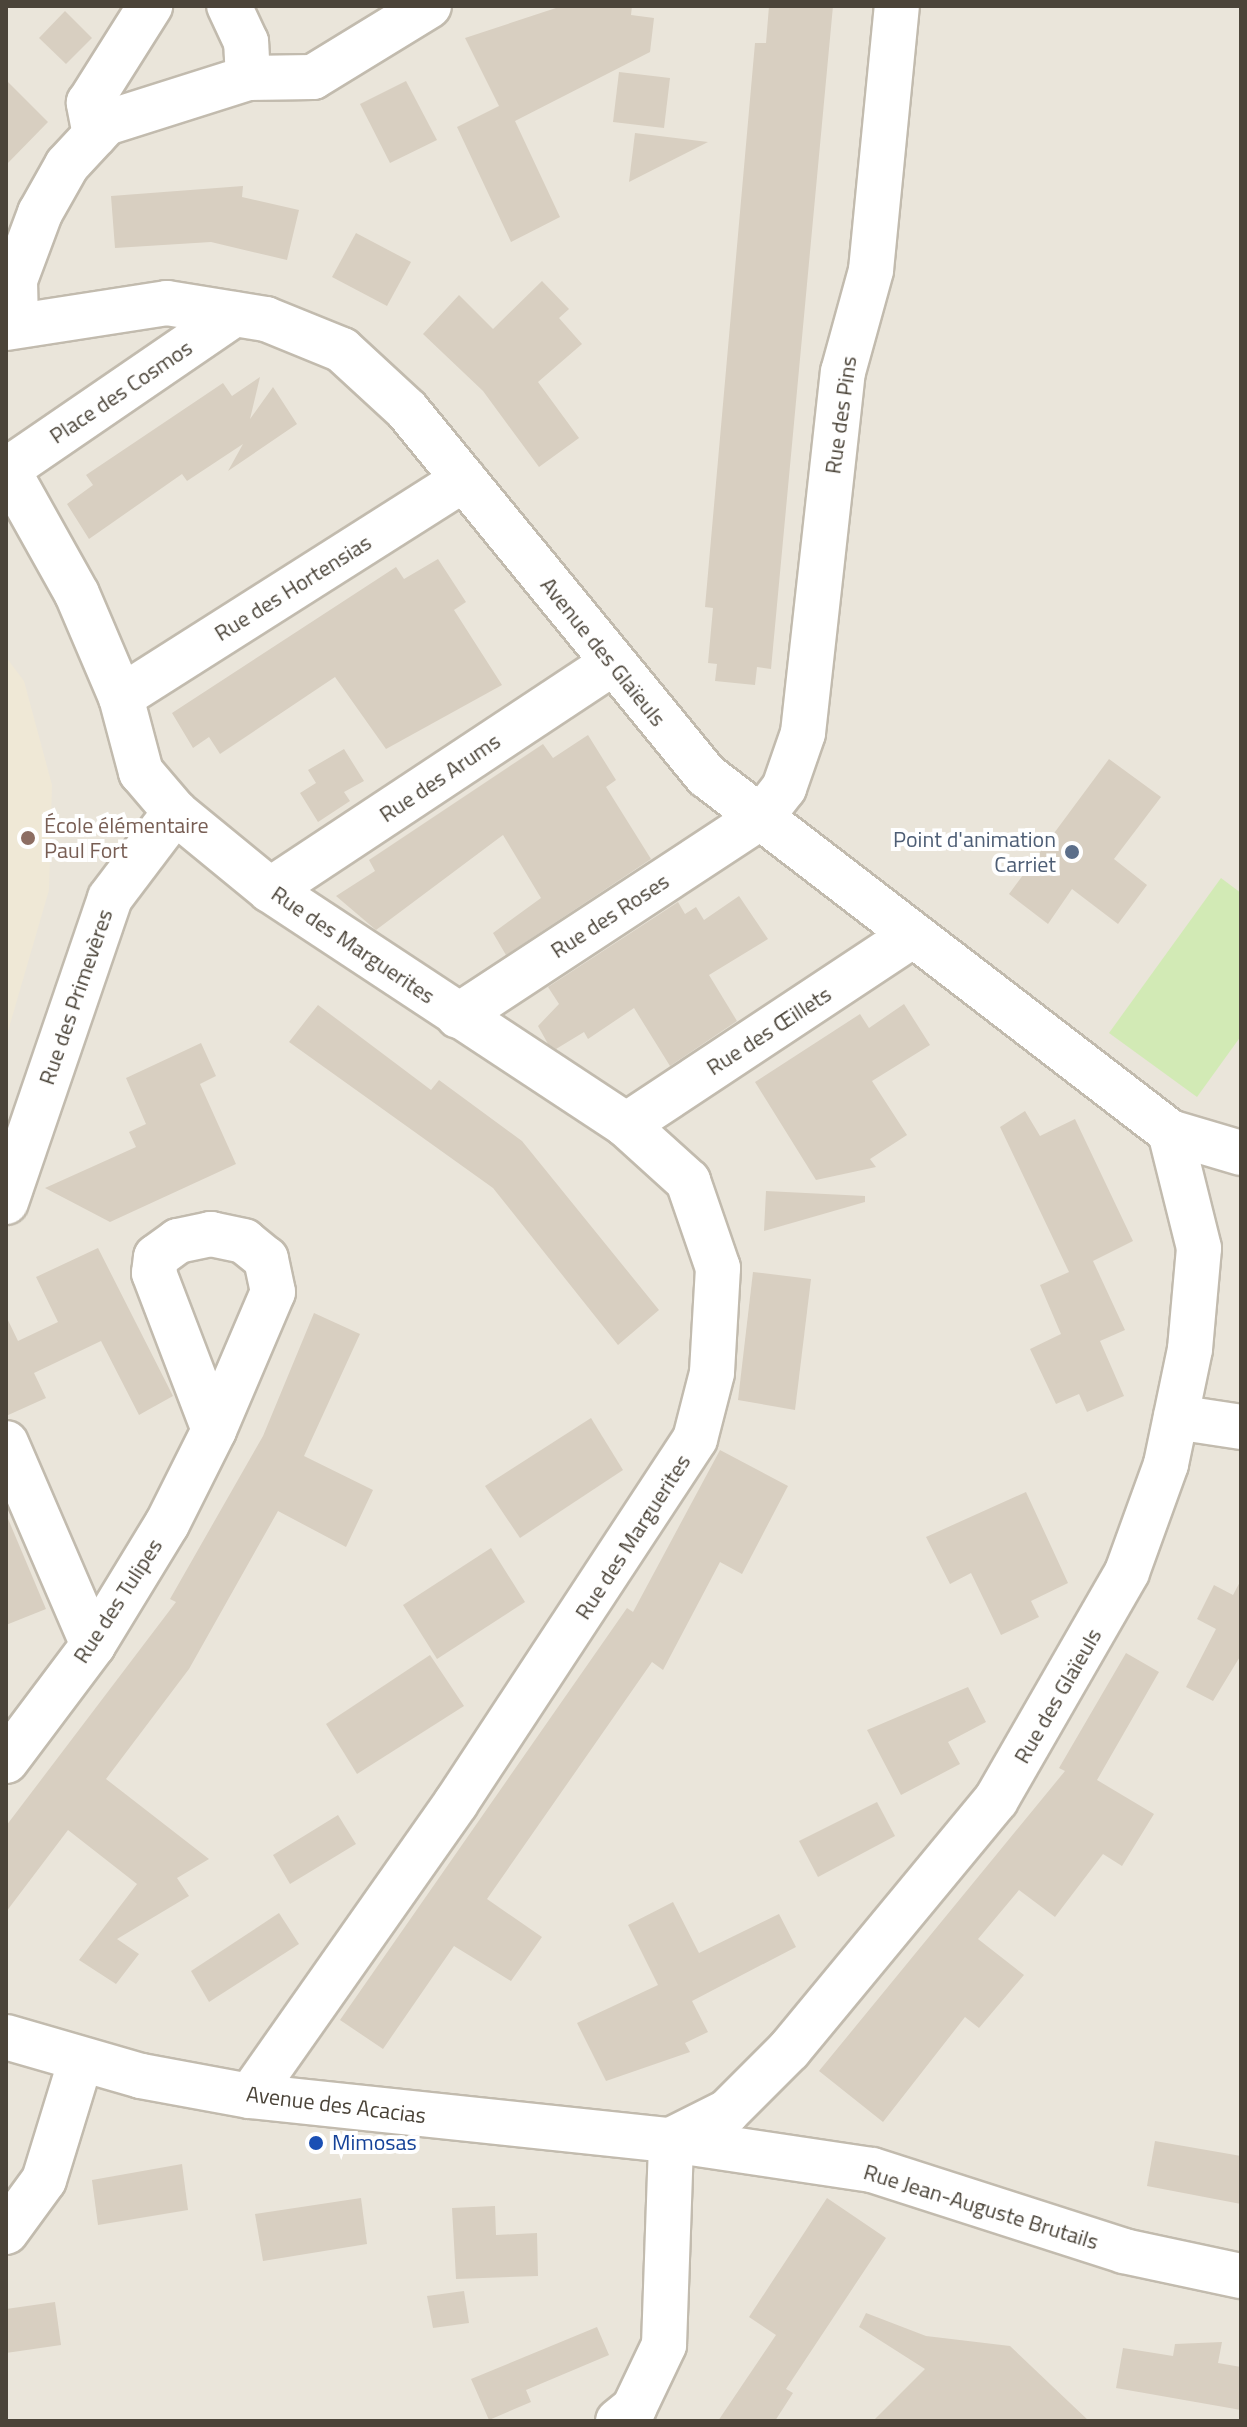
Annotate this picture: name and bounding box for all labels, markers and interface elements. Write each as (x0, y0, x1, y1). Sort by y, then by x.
street label: Place des Cosmos (45, 335, 197, 449)
street label: Rue des Pins (820, 354, 862, 476)
street label: Rue des Hortensias (210, 529, 376, 647)
street label: Avenue des Glaïeuls (535, 572, 671, 732)
street label: Rue des Arums (375, 728, 505, 828)
place label: École élémentaire Paul Fort (44, 812, 209, 864)
place label: Point d'animation Carriet (893, 826, 1056, 878)
marker: École élémentaire Paul Fort (19, 829, 37, 847)
marker: Point d'animation Carriet (1063, 843, 1081, 861)
street label: Rue des Roses (546, 868, 674, 964)
street label: Rue des Marguerites (266, 881, 440, 1009)
street label: Rue des Primevères (34, 906, 118, 1088)
street label: Rue des Œillets (702, 981, 836, 1081)
street label: Rue des Marguerites (570, 1450, 696, 1624)
street label: Rue des Tulipes (68, 1534, 168, 1668)
street label: Rue des Glaïeuls (1009, 1624, 1107, 1768)
street label: Avenue des Acacias (245, 2081, 427, 2129)
place label: Mimosas (332, 2130, 417, 2156)
marker: Mimosas (307, 2134, 325, 2152)
street label: Rue Jean-Auguste Brutails (860, 2159, 1102, 2255)

